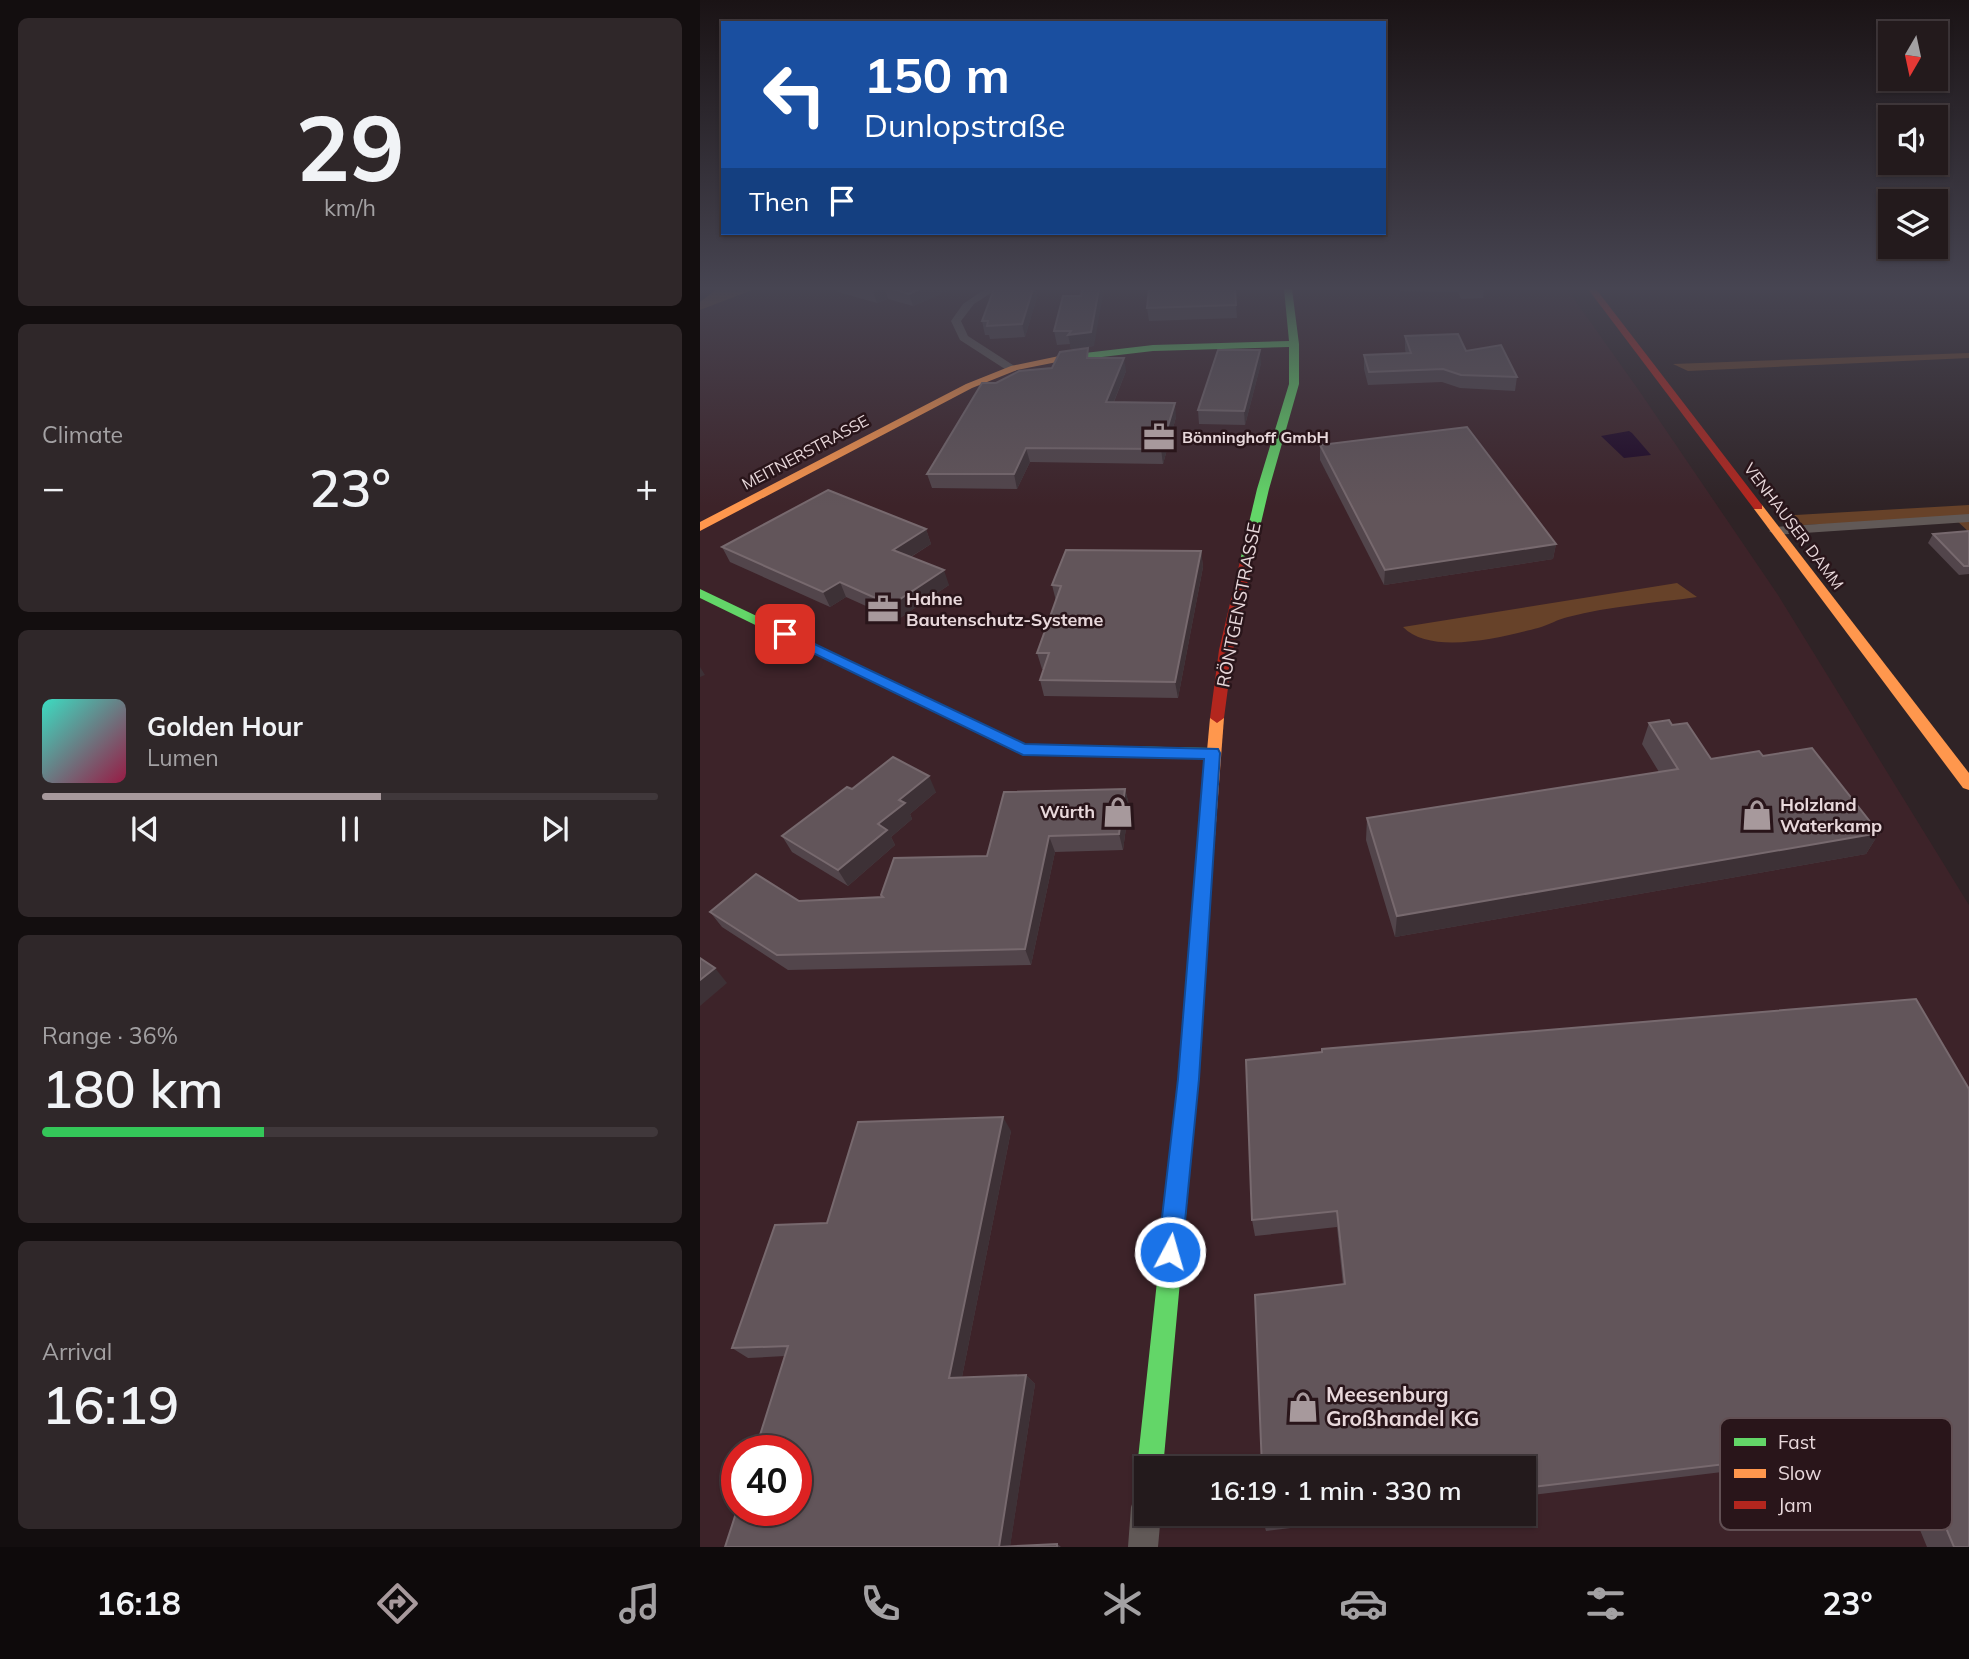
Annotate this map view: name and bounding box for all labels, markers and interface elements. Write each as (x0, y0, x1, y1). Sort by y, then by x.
north arrow (1878, 21, 1948, 91)
map controls (1878, 21, 1948, 259)
text: 150 m (864, 44, 1010, 105)
icon: left (749, 49, 840, 140)
text: 29 (295, 90, 405, 204)
text: Dunlopstraße (864, 105, 1065, 145)
button: sound (1878, 105, 1948, 175)
icon: arrive (823, 182, 861, 220)
text: Then (749, 185, 809, 218)
button: layers (1878, 189, 1948, 259)
text: km/h (324, 193, 376, 222)
street label: MEITNERSTRASSE (738, 410, 872, 494)
text: Climate (42, 420, 123, 449)
office icon: Bönninghoff GmbH (1142, 420, 1176, 454)
place label: Bönninghoff GmbH (1182, 427, 1329, 447)
text: 23° (309, 455, 391, 520)
street label: VENHAUSER DAMM (1740, 459, 1848, 593)
text: − (42, 463, 65, 511)
text: + (635, 463, 658, 511)
street label: RÖNTGENSTRASSE (1211, 521, 1266, 689)
place label: Hahne Bautenschutz-Systeme (906, 587, 1103, 631)
office icon: Hahne Bautenschutz-Systeme (866, 592, 900, 626)
pin (755, 604, 815, 664)
icon: arrive (766, 615, 804, 653)
text: Golden Hour (147, 710, 303, 743)
text: Lumen (147, 743, 219, 772)
place label: Holzland Waterkamp (1780, 793, 1882, 837)
shop icon: Würth (1101, 795, 1135, 829)
shop icon: Holzland Waterkamp (1740, 798, 1774, 832)
place label: Würth (1040, 800, 1095, 823)
icon: previous (126, 810, 164, 848)
icon: pause (331, 810, 369, 848)
icon: next (536, 810, 574, 848)
text: Range · 36% (42, 1021, 178, 1050)
text: 180 km (42, 1056, 223, 1121)
position arrow (1133, 1215, 1207, 1289)
text: Arrival (42, 1337, 112, 1366)
text: 16:19 (42, 1372, 179, 1437)
place label: Meesenburg Großhandel KG (1326, 1381, 1479, 1431)
shop icon: Meesenburg Großhandel KG (1286, 1390, 1320, 1424)
legend (1720, 1418, 1952, 1530)
text: Fast (1778, 1430, 1816, 1454)
speed limit sign: 40 (721, 1435, 812, 1526)
text: Slow (1778, 1461, 1822, 1485)
text: 16:19 · 1 min · 330 m (1208, 1474, 1462, 1507)
text: Jam (1778, 1493, 1812, 1517)
icon: directions (373, 1579, 422, 1628)
icon: music (615, 1579, 664, 1628)
icon: phone (856, 1579, 905, 1628)
icon: climate (1098, 1579, 1147, 1628)
icon: car (1339, 1579, 1388, 1628)
icon: filters (1581, 1579, 1630, 1628)
text: 16:18 (96, 1583, 181, 1623)
text: 23° (1822, 1583, 1873, 1623)

